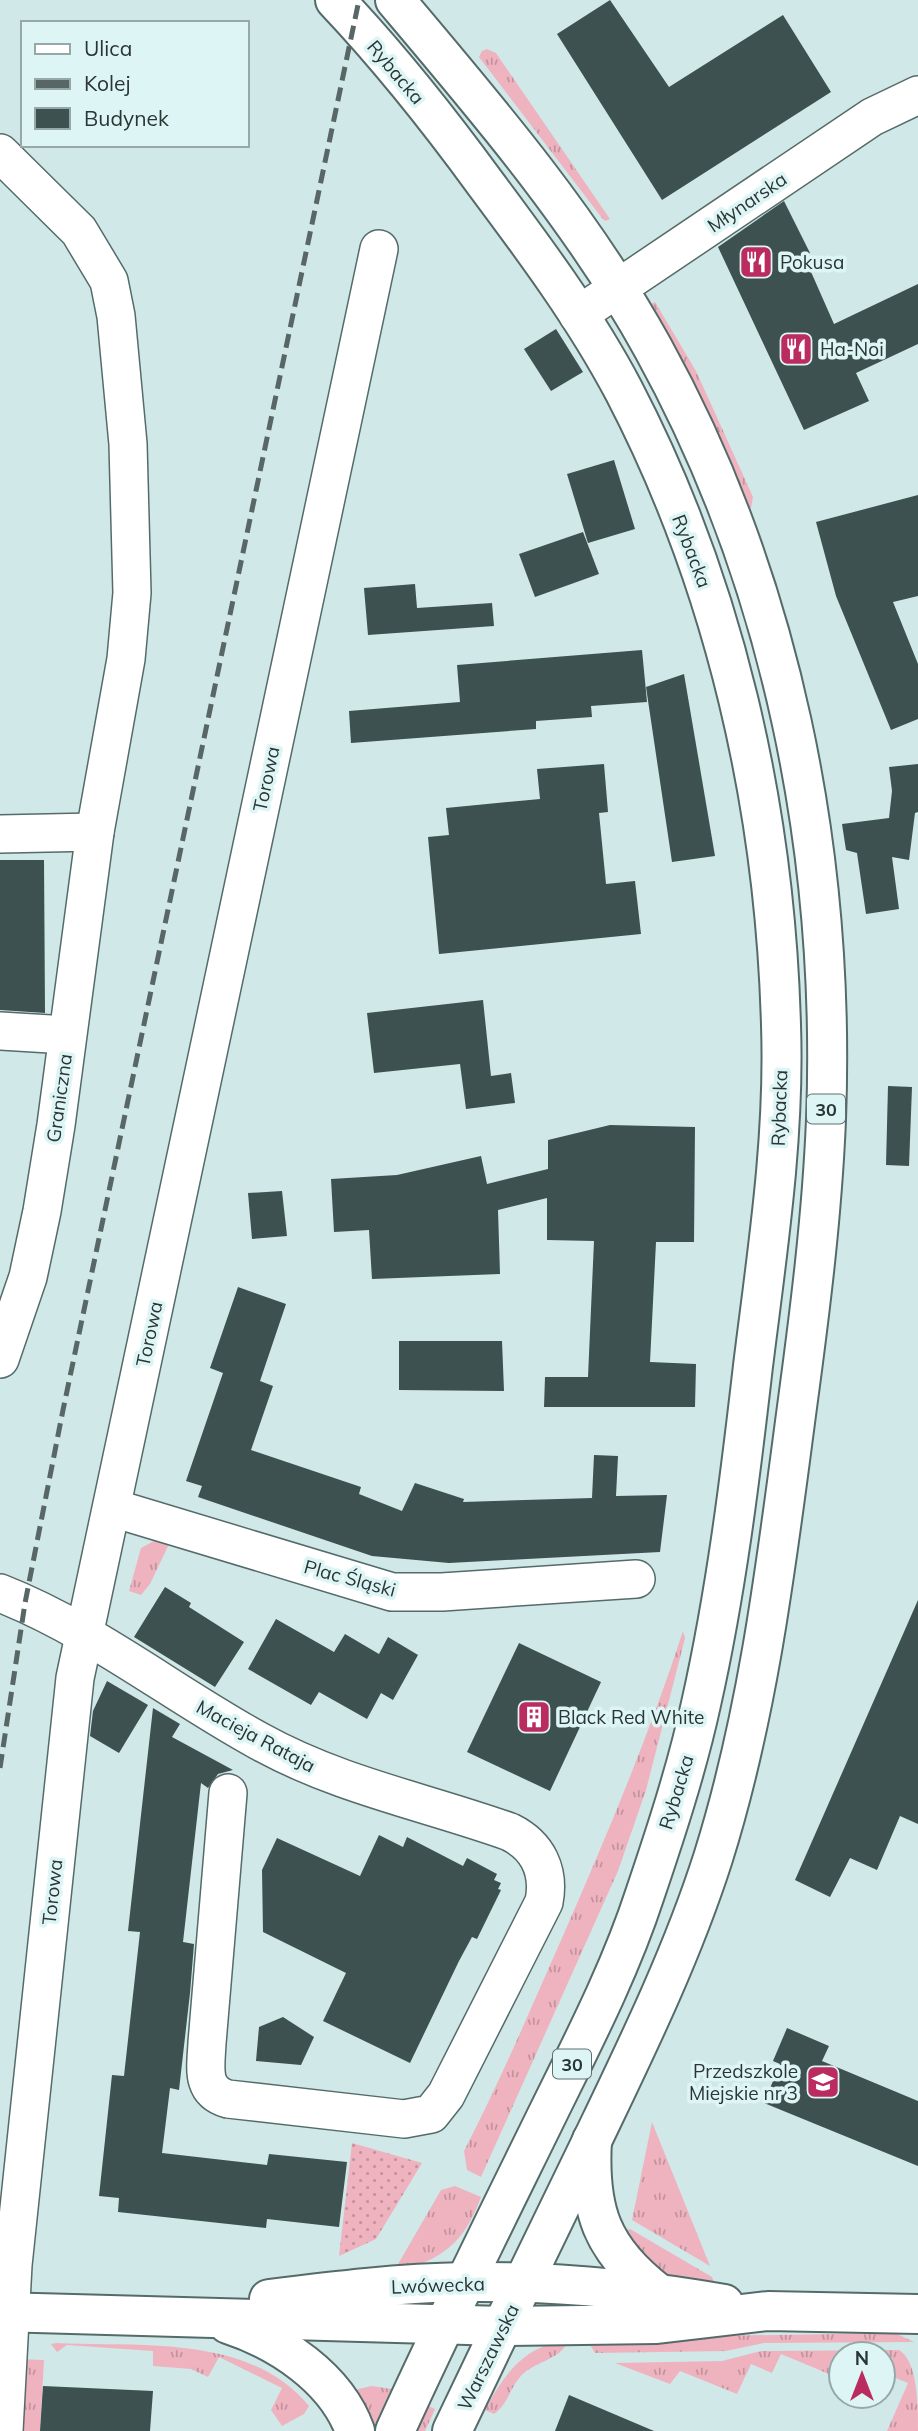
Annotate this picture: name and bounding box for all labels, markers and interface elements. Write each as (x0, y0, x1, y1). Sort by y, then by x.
legend (21, 21, 248, 147)
text: Ulica (84, 35, 132, 61)
street label: Rybacka (362, 35, 430, 109)
text: Kolej (84, 70, 131, 96)
text: Budynek (84, 105, 169, 131)
street label: Młynarska (703, 167, 791, 237)
restaurant icon: Pokusa (737, 243, 775, 281)
place label: Pokusa (780, 250, 844, 274)
restaurant icon: Ha-Noi (777, 330, 815, 368)
place label: Ha-Noi (820, 337, 884, 361)
street label: Rybacka (667, 511, 717, 591)
street label: Torowa (247, 744, 285, 814)
street label: Graniczna (41, 1052, 77, 1144)
street label: Rybacka (766, 1069, 792, 1147)
road number: 30 (807, 1094, 845, 1124)
street label: Torowa (130, 1299, 168, 1369)
street label: Plac Śląski (301, 1554, 399, 1602)
street label: Macieja Rataja (192, 1695, 320, 1777)
building icon: Black Red White (515, 1698, 553, 1736)
place label: Black Red White (558, 1705, 704, 1729)
street label: Rybacka (653, 1752, 699, 1832)
street label: Torowa (37, 1858, 67, 1926)
road number: 30 (553, 2050, 591, 2078)
place label: Przedszkole Miejskie nr 3 (689, 2059, 798, 2105)
school or university icon: Przedszkole Miejskie nr 3 (804, 2063, 842, 2101)
street label: Lwówecka (391, 2271, 485, 2299)
street label: Warszawska (452, 2300, 524, 2414)
north arrow (827, 2340, 897, 2410)
text: N (855, 2346, 869, 2370)

